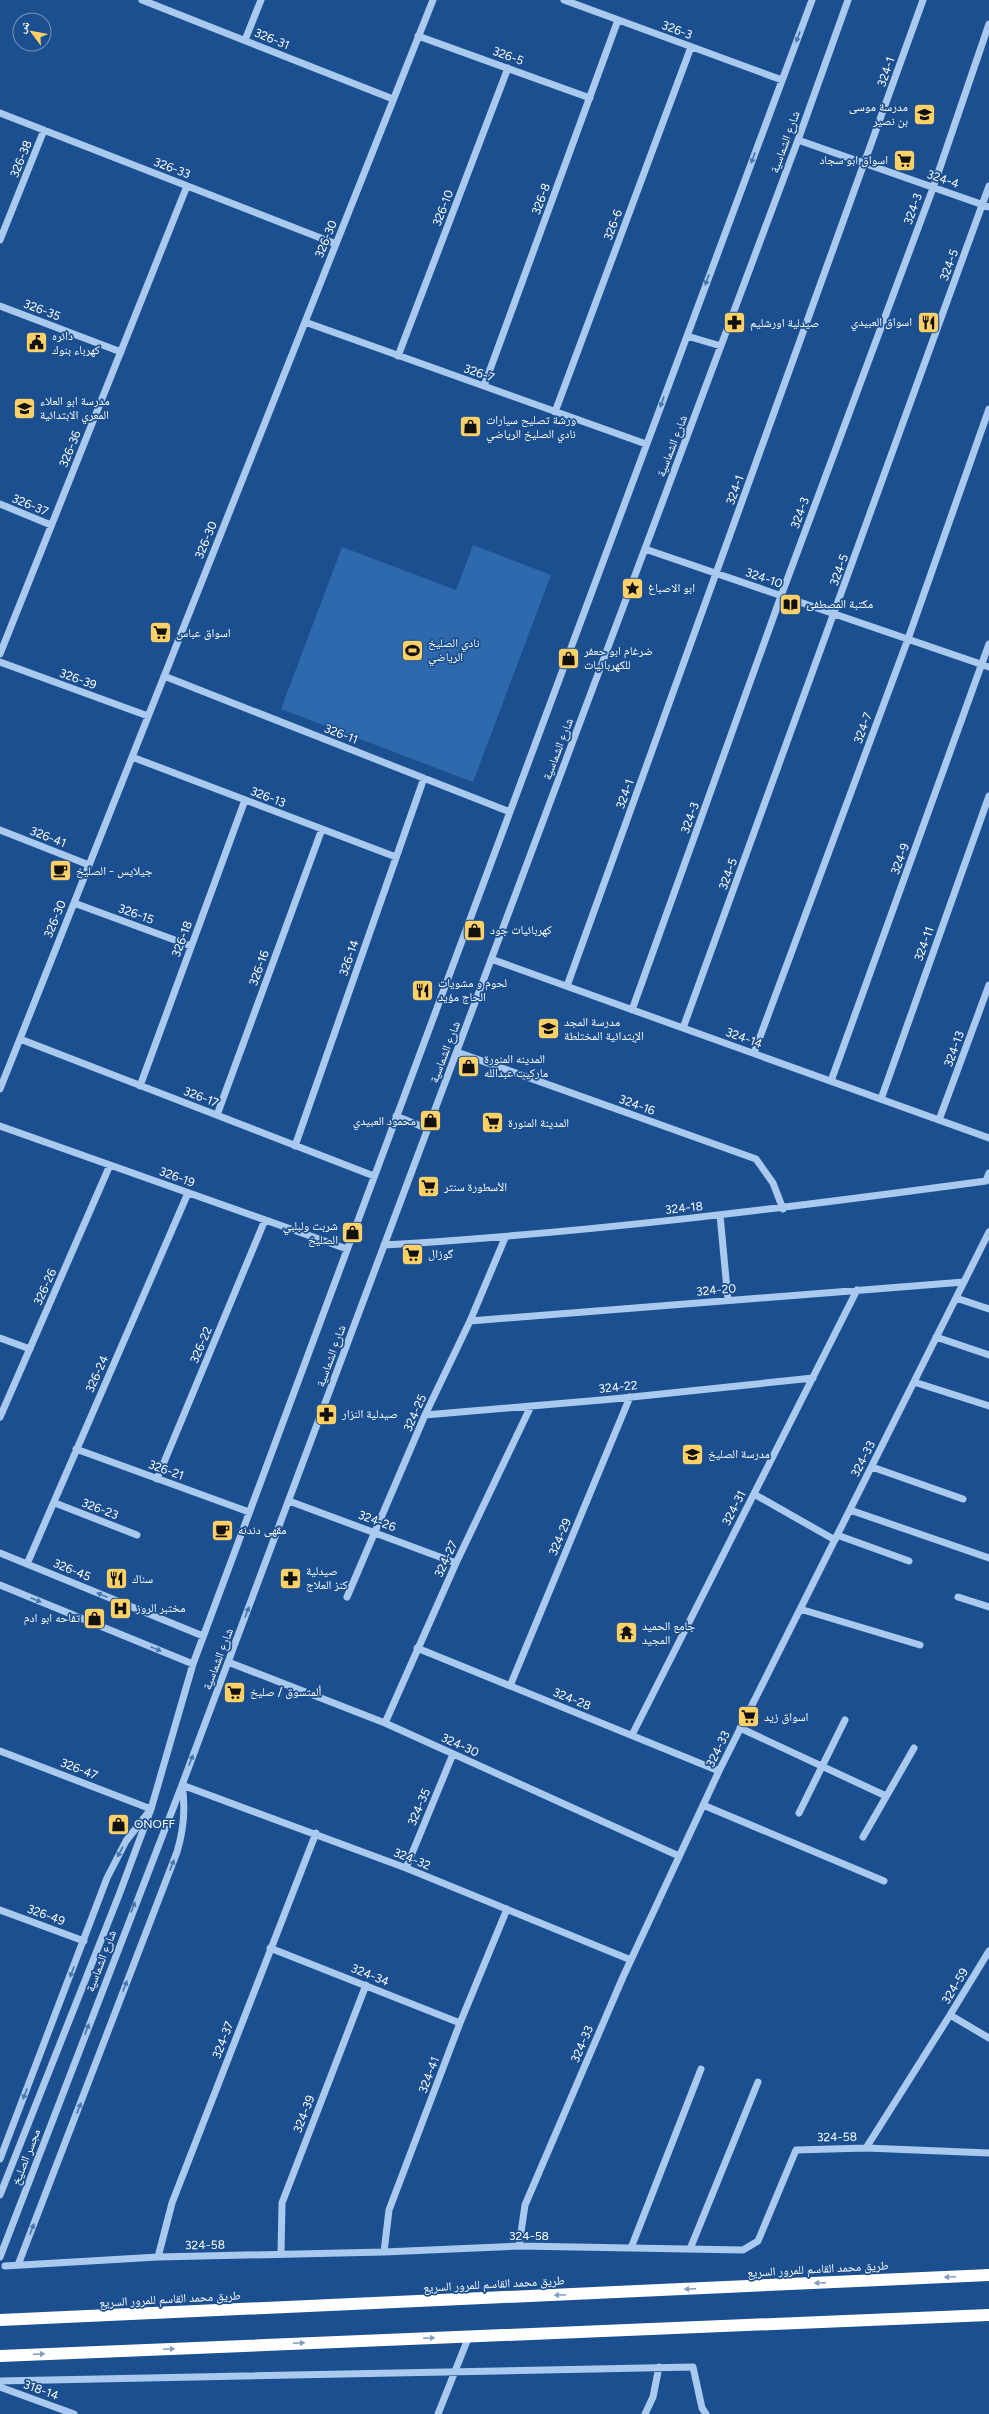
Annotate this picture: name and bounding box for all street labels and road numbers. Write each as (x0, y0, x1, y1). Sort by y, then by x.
street label: 326-3 (660, 18, 694, 42)
street label: 326-31 (252, 26, 292, 52)
street label: 326-5 (491, 44, 525, 68)
street label: 324-1 (874, 55, 898, 89)
street label: شارع الشماسية (767, 109, 804, 175)
street label: 326-38 (7, 138, 35, 180)
street label: 326-33 (152, 155, 192, 181)
street label: 324-4 (925, 167, 961, 191)
street label: 326-8 (529, 181, 553, 217)
street label: 326-10 (430, 188, 456, 228)
street label: 324-3 (901, 191, 925, 227)
street label: 326-6 (601, 207, 625, 242)
street label: 326-30 (312, 218, 340, 260)
street label: 324-5 (937, 247, 961, 283)
street label: 326-35 (22, 297, 63, 323)
street label: 326-7 (462, 361, 497, 385)
street label: شارع الشماسية (654, 413, 691, 479)
street label: 326-36 (56, 428, 84, 469)
street label: 324-1 (723, 473, 747, 507)
street label: 326-37 (10, 491, 51, 519)
street label: 324-3 (788, 495, 812, 531)
street label: 326-30 (192, 519, 220, 561)
street label: 324-5 (827, 552, 851, 588)
street label: 324-10 (744, 565, 785, 591)
street label: 326-39 (58, 666, 99, 692)
street label: 324-7 (851, 710, 875, 745)
street label: شارع الشماسية (540, 716, 577, 782)
street label: 326-11 (322, 721, 360, 747)
street label: 324-1 (613, 777, 637, 811)
street label: 326-13 (248, 784, 288, 810)
street label: 324-3 (678, 800, 702, 836)
street label: 326-41 (28, 824, 68, 850)
street label: 324-9 (888, 841, 912, 877)
street label: 324-5 (716, 856, 740, 892)
street label: 326-30 (41, 898, 69, 940)
street label: 326-15 (116, 901, 156, 927)
street label: 326-18 (169, 919, 195, 959)
street label: 324-11 (911, 925, 937, 963)
street label: 326-14 (336, 938, 362, 978)
street label: 326-16 (246, 948, 272, 988)
street label: شارع الشماسية (427, 1019, 464, 1085)
street label: 324-14 (724, 1025, 765, 1051)
street label: 324-13 (941, 1029, 967, 1069)
street label: 326-17 (181, 1084, 221, 1110)
street label: 324-16 (617, 1092, 657, 1118)
street label: 326-19 (157, 1164, 197, 1190)
street label: 324-18 (664, 1199, 704, 1217)
street label: 326-26 (31, 1266, 59, 1307)
street label: 324-20 (695, 1281, 737, 1299)
street label: شارع الشماسية (313, 1323, 350, 1389)
street label: 326-22 (187, 1325, 215, 1365)
street label: 326-24 (83, 1353, 112, 1395)
street label: 324-22 (598, 1378, 638, 1396)
street label: 324-25 (401, 1392, 429, 1434)
street label: 324-33 (848, 1439, 878, 1479)
street label: 326-21 (146, 1457, 186, 1483)
street label: 324-31 (719, 1488, 749, 1528)
street label: 326-23 (80, 1496, 120, 1522)
street label: 324-26 (356, 1508, 398, 1534)
street label: 324-29 (546, 1516, 574, 1558)
street label: 324-27 (431, 1538, 461, 1580)
street label: 326-45 (51, 1556, 93, 1584)
street label: شارع الشماسية (200, 1626, 237, 1692)
street label: 324-28 (551, 1685, 593, 1713)
street label: 324-33 (703, 1729, 733, 1769)
street label: 324-30 (439, 1730, 481, 1760)
street label: 326-47 (58, 1755, 100, 1783)
street label: 324-35 (405, 1786, 433, 1828)
street label: 324-32 (391, 1845, 433, 1873)
street label: 326-49 (25, 1902, 67, 1928)
street label: شارع الشماسية (83, 1928, 120, 1994)
street label: 324-34 (349, 1961, 392, 1989)
street label: 324-59 (939, 1965, 971, 2006)
street label: 324-37 (210, 2019, 237, 2061)
street label: 324-33 (568, 2023, 596, 2065)
street label: 324-41 (416, 2055, 442, 2095)
street label: 324-39 (290, 2093, 318, 2135)
street label: مجسر الصليخ (9, 2127, 43, 2187)
street label: 324-58 (817, 2130, 857, 2144)
street label: 324-58 (509, 2229, 549, 2243)
street label: 324-58 (185, 2238, 225, 2252)
street label: طريق محمد القاسم للمرور السريع (747, 2258, 889, 2281)
street label: طريق محمد القاسم للمرور السريع (423, 2273, 565, 2296)
street label: طريق محمد القاسم للمرور السريع (99, 2288, 241, 2311)
street label: 318-14 (22, 2377, 61, 2403)

